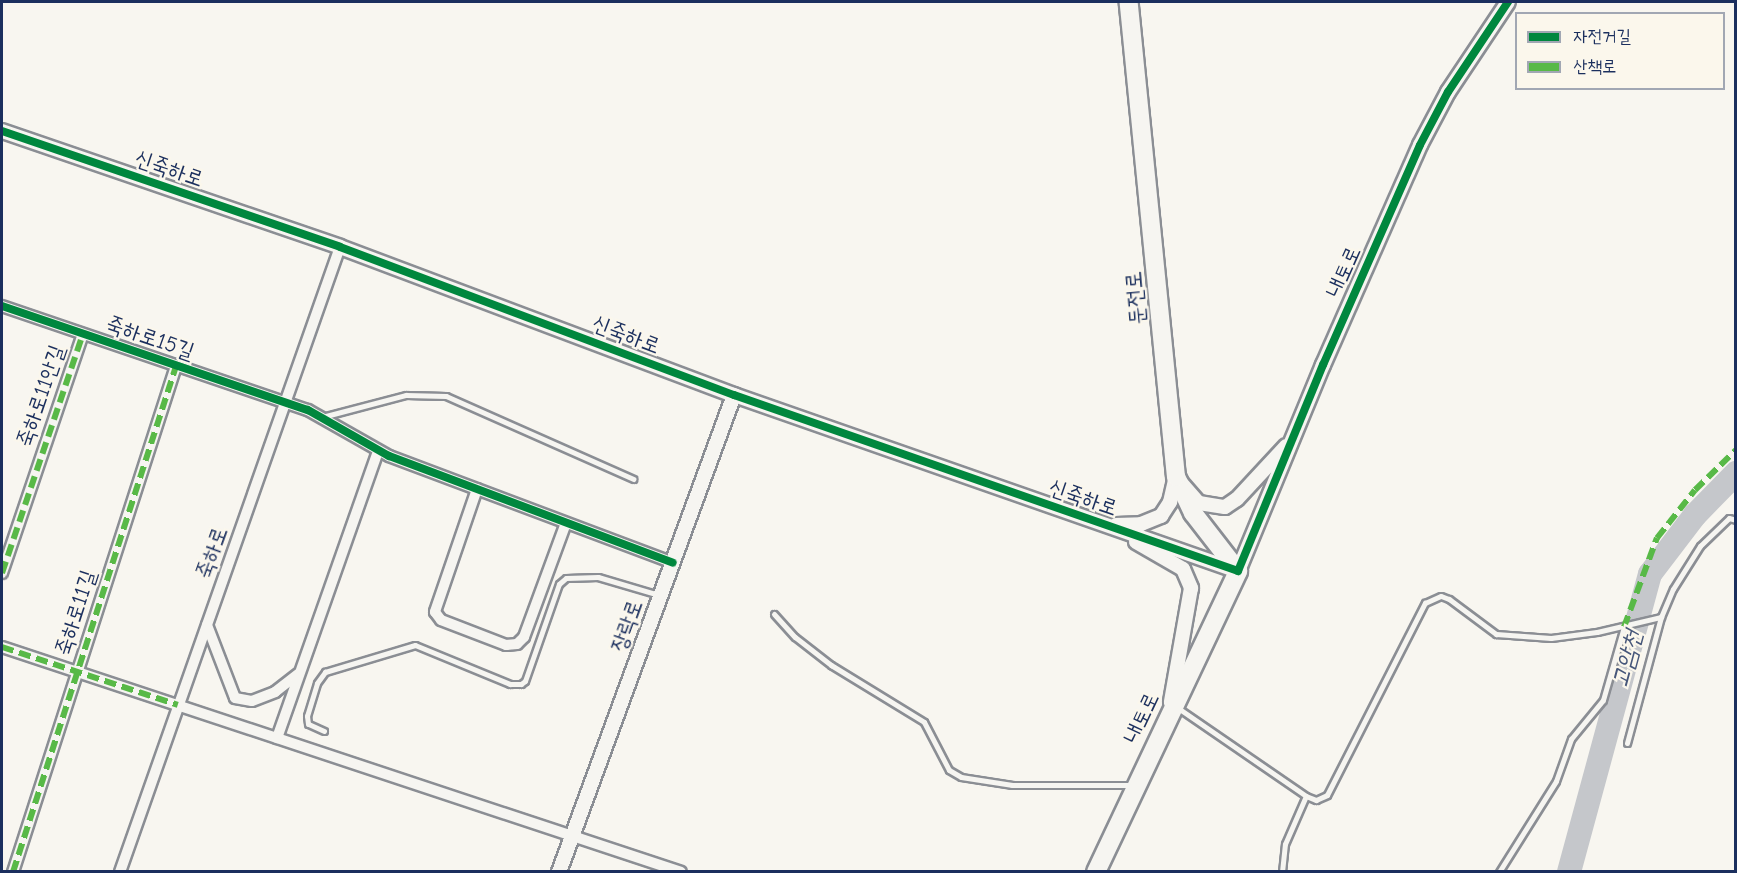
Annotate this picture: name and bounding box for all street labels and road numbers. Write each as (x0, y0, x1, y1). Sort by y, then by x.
street label: 신죽하로 (131, 145, 207, 193)
street label: 내토로 (1321, 242, 1367, 302)
street label: 둔전로 (1121, 270, 1151, 326)
street label: 신죽하로 (588, 310, 664, 360)
street label: 죽하로15길 (102, 311, 198, 365)
street label: 죽하로11안길 (11, 342, 71, 450)
street label: 신죽하로 (1045, 474, 1121, 522)
street label: 죽하로 (191, 524, 233, 582)
street label: 죽하로11길 (50, 567, 102, 659)
street label: 장락로 (606, 597, 648, 655)
street label: 내토로 (1119, 688, 1165, 748)

